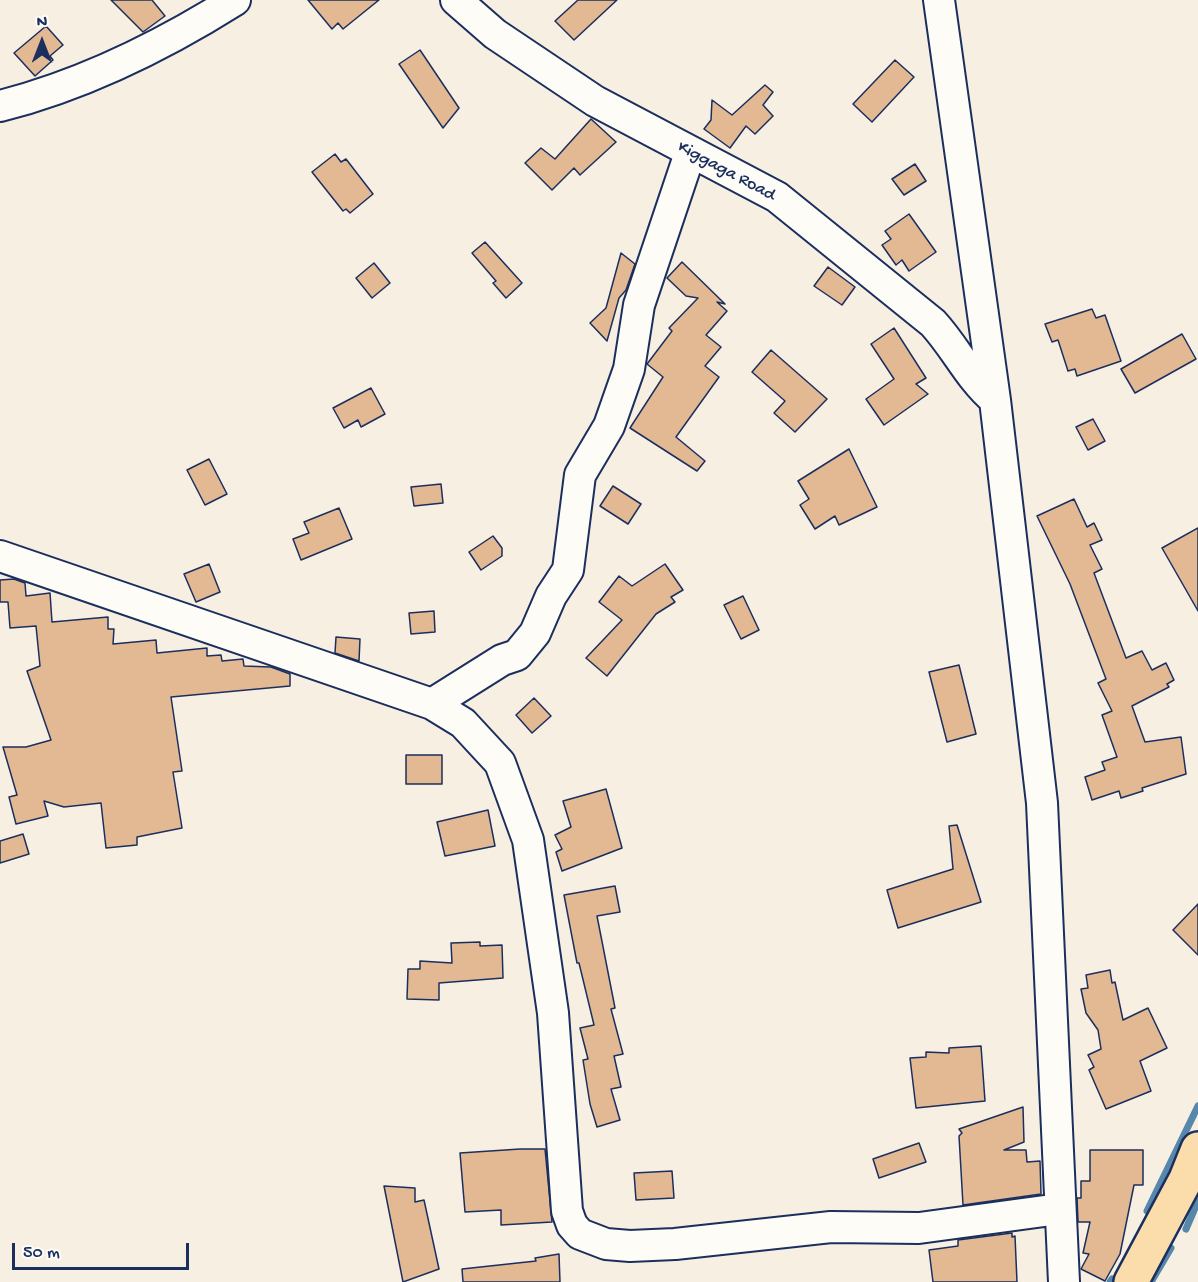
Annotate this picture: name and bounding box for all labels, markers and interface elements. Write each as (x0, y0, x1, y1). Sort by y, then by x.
north arrow (12, 12, 72, 72)
text: N (37, 14, 47, 33)
street label: Kiggaga Road (673, 137, 779, 207)
scale bar (15, 1231, 192, 1269)
text: 50 m (23, 1243, 60, 1264)

